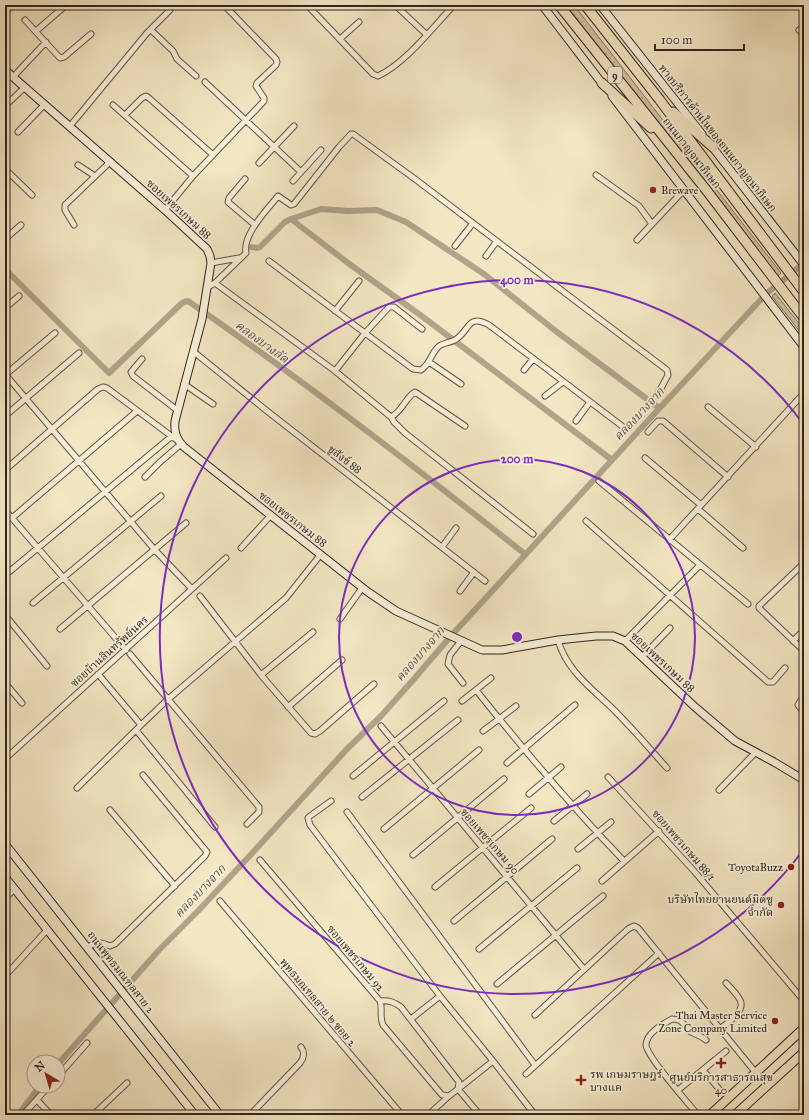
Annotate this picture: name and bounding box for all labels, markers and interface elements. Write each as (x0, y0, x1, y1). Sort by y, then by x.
scale bar (655, 26, 744, 52)
text: 100 m (661, 33, 692, 47)
street label: ทางบริการด้านในของถนนกาญจนาภิเษก (656, 62, 780, 214)
road number: 9 (608, 67, 622, 83)
street label: ถนนกาญจนาภิเษก (660, 115, 724, 191)
street label: ซอยเพชรเกษม 88 (144, 177, 214, 242)
place label: Brewave (661, 184, 699, 197)
marker: Brewave (648, 185, 658, 195)
text: 400 m (500, 273, 535, 288)
water label: คลองบางลัด (233, 318, 291, 366)
water label: คลองบางจาก (611, 384, 668, 443)
street label: ชูสังข์ 88 (325, 442, 364, 477)
text: 200 m (501, 452, 534, 466)
street label: ซอยเพชรเกษม 88 (256, 489, 329, 550)
street label: ซอยบ้านสินทรัพย์นคร (68, 613, 151, 690)
water label: คลองบางจาก (393, 624, 448, 684)
street label: ซอยเพชรเกษม 88 (628, 629, 697, 695)
centre of rings (510, 630, 524, 644)
street label: ซอยเพชรเกษม 90 (457, 806, 522, 877)
street label: ซอยเพชรเกษม 88/1 (649, 807, 718, 883)
water label: คลองบางจาก (172, 861, 229, 920)
place label: ToyotaBuzz (728, 861, 783, 874)
marker: ToyotaBuzz (786, 862, 796, 872)
place label: บริษัทไทยยานยนต์มิตซู จำกัด (667, 892, 773, 919)
marker: บริษัทไทยยานยนต์มิตซู จำกัด (776, 900, 786, 910)
street label: ซอยเพชรเกษม 92 (324, 923, 387, 994)
street label: ถนนพุทธมณฑลสาย 2 (84, 929, 157, 1017)
street label: พุทธมณฑลสาย ๒ ซอย 2 (276, 956, 359, 1050)
place label: Thai Master Service Zone Company Limited (658, 1009, 767, 1035)
marker: Thai Master Service Zone Company Limited (770, 1016, 780, 1026)
north arrow (26, 1054, 66, 1094)
marker: ศูนย์บริการสาธารณสุข 40 (715, 1057, 727, 1069)
text: N (32, 1058, 48, 1075)
place label: รพ เกษมราษฎร์ บางแค (590, 1068, 663, 1094)
place label: ศูนย์บริการสาธารณสุข 40 (669, 1071, 773, 1097)
marker: รพ เกษมราษฎร์ บางแค (575, 1074, 587, 1086)

